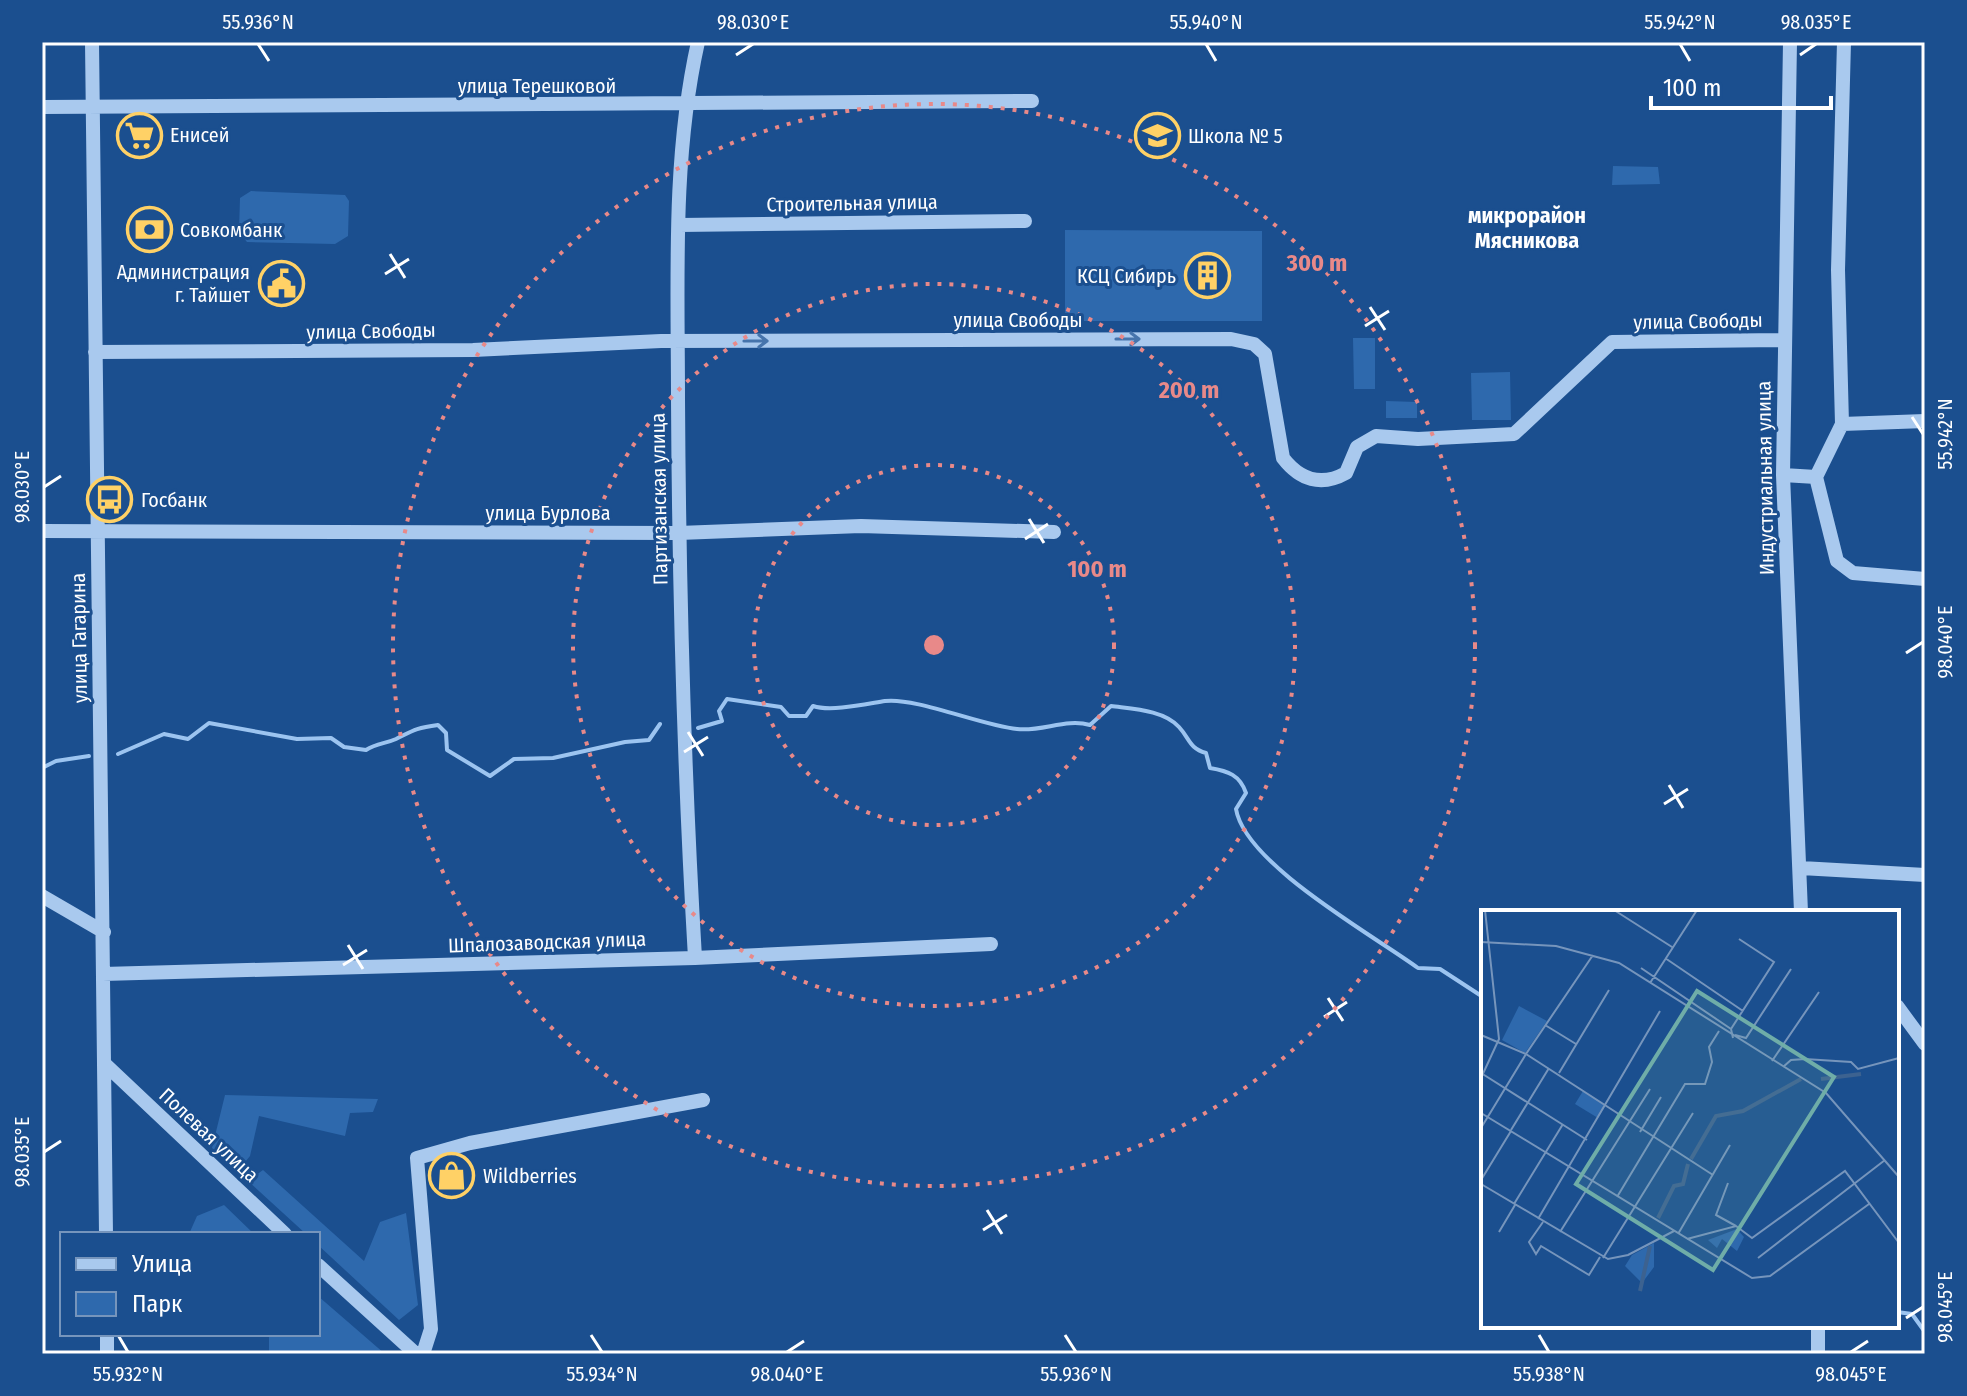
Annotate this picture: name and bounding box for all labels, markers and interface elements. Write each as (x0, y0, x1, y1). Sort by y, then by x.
text: 55.936°N (222, 10, 294, 34)
text: 98.030°E (717, 10, 789, 34)
text: 55.940°N (1169, 10, 1243, 34)
text: 55.942°N (1644, 10, 1716, 34)
text: 98.035°E (1781, 10, 1851, 34)
scale bar (1651, 60, 1831, 110)
street label: улица Терешковой (458, 74, 616, 98)
text: 100 m (1663, 74, 1721, 102)
supermarket icon: Енисей (115, 111, 163, 159)
school or university icon: Школа № 5 (1133, 112, 1181, 160)
place label: Енисей (170, 123, 229, 147)
place label: Школа № 5 (1188, 124, 1283, 148)
street label: Строительная улица (766, 190, 938, 216)
district label: микрорайон Мясникова (1468, 202, 1586, 254)
bank icon: Совкомбанк (125, 206, 173, 254)
place label: Совкомбанк (180, 218, 283, 242)
text: 300 m (1286, 249, 1347, 277)
building icon: КСЦ Сибирь (1183, 252, 1231, 300)
place label: Администрация г. Тайшет (117, 260, 251, 307)
public building icon: Администрация г. Тайшет (257, 260, 305, 308)
place label: КСЦ Сибирь (1077, 264, 1176, 288)
street label: улица Свободы (953, 308, 1083, 332)
street label: улица Свободы (1633, 308, 1763, 334)
street label: улица Свободы (306, 318, 436, 344)
one-way arrow (1114, 331, 1141, 347)
one-way arrow (742, 333, 769, 349)
text: 200 m (1158, 376, 1219, 404)
street label: Индустриальная улица (1751, 381, 1779, 575)
text: 55.942°N (1933, 398, 1957, 470)
street label: Партизанская улица (645, 413, 673, 585)
text: 98.030°E (10, 451, 34, 523)
bus stop icon: Госбанк (86, 476, 134, 524)
place label: Госбанк (141, 488, 208, 512)
street label: улица Бурлова (485, 501, 611, 525)
text: 100 m (1067, 555, 1127, 583)
street label: улица Гагарина (66, 573, 92, 703)
text: 98.040°E (1933, 606, 1957, 679)
centre of rings (920, 631, 948, 659)
inset map (1481, 910, 1899, 1328)
street label: Шпалозаводская улица (448, 927, 646, 957)
street label: Полевая улица (154, 1083, 264, 1187)
text: 98.035°E (10, 1117, 34, 1187)
shop icon: Wildberries (428, 1152, 476, 1200)
place label: Wildberries (483, 1164, 577, 1188)
legend (60, 1232, 320, 1336)
text: Улица (131, 1250, 192, 1278)
text: 98.045°E (1933, 1271, 1957, 1343)
text: Парк (132, 1290, 183, 1318)
text: 55.932°N (93, 1362, 163, 1386)
text: 55.934°N (566, 1362, 638, 1386)
text: 98.040°E (751, 1362, 824, 1386)
text: 55.936°N (1040, 1362, 1112, 1386)
text: 55.938°N (1513, 1362, 1585, 1386)
text: 98.045°E (1815, 1362, 1887, 1386)

